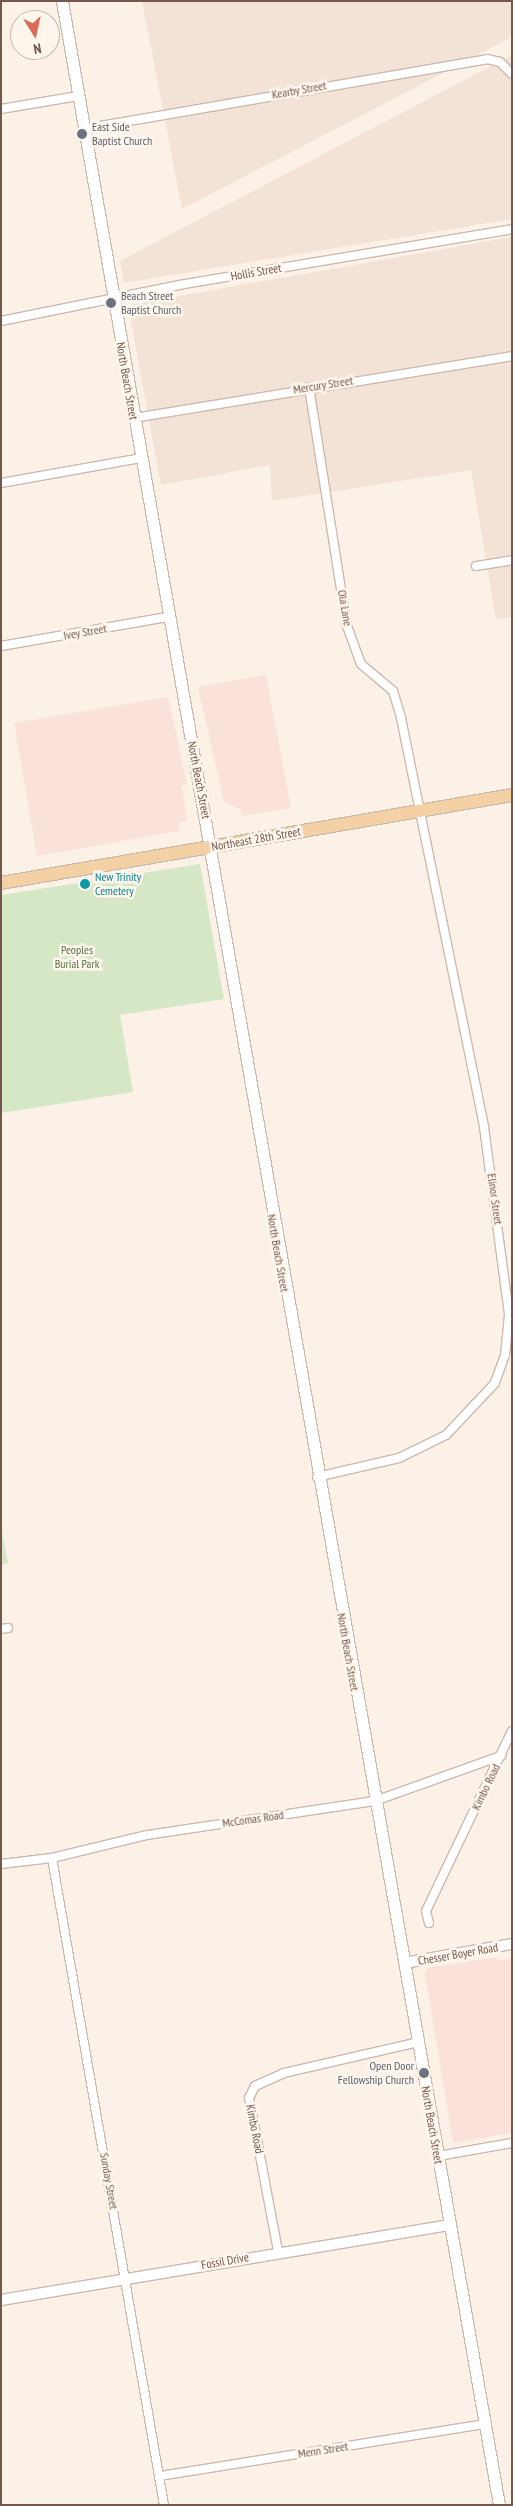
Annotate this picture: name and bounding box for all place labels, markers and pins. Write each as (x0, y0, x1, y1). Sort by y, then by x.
place label: East Side Baptist Church (92, 120, 152, 148)
marker: East Side Baptist Church (76, 128, 88, 140)
place label: Beach Street Baptist Church (121, 289, 181, 317)
marker: Beach Street Baptist Church (105, 297, 117, 309)
place label: New Trinity Cemetery (95, 870, 142, 898)
marker: New Trinity Cemetery (79, 878, 91, 890)
place label: Open Door Fellowship Church (338, 2059, 414, 2087)
marker: Open Door Fellowship Church (418, 2067, 430, 2079)

